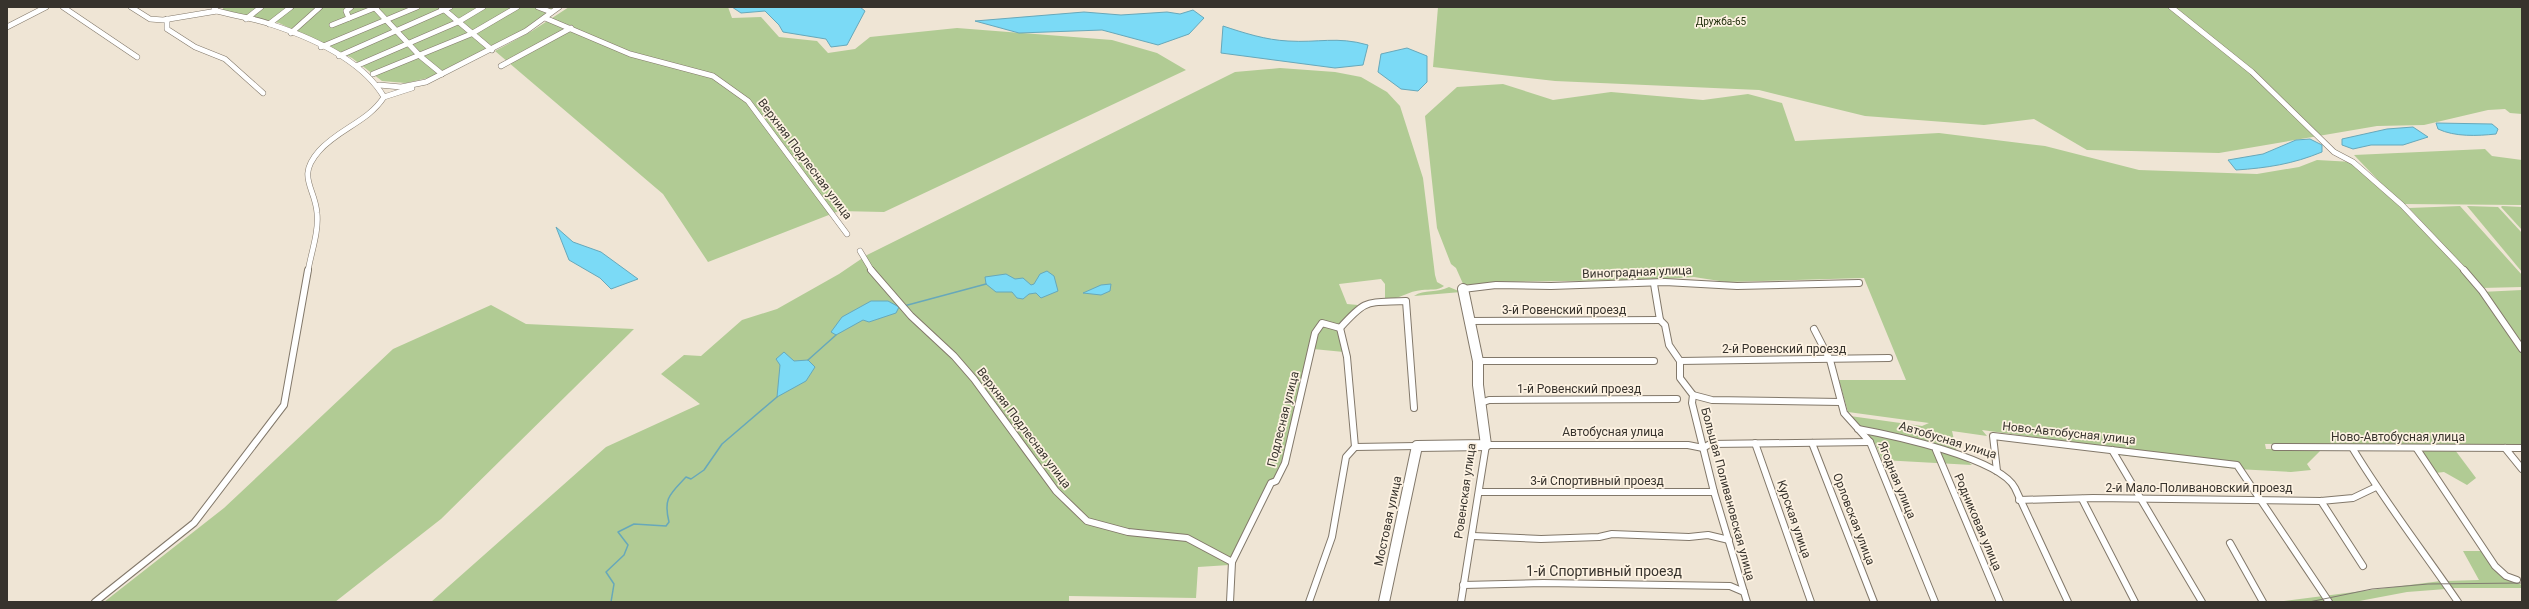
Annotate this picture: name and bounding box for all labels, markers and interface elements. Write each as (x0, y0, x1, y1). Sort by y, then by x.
park label: Дружба-65 (1696, 16, 1747, 27)
street label: Верхняя Подлесная улица (755, 96, 855, 222)
street label: Виноградная улица (1582, 263, 1692, 281)
street label: 3-й Ровенский проезд (1502, 303, 1626, 317)
street label: 2-й Ровенский проезд (1722, 342, 1846, 356)
street label: Верхняя Подлесная улица (974, 365, 1074, 491)
street label: Подлесная улица (1264, 370, 1302, 468)
street label: 1-й Ровенский проезд (1517, 382, 1641, 396)
street label: Большая Поливановская улица (1698, 406, 1758, 582)
street label: Автобусная улица (1897, 418, 1999, 462)
street label: Ново-Автобусная улица (2002, 419, 2136, 447)
street label: Автобусная улица (1562, 425, 1664, 439)
street label: Ново-Автобусная улица (2331, 430, 2465, 444)
street label: Ягодная улица (1875, 439, 1919, 521)
street label: Ровенская улица (1451, 442, 1479, 540)
street label: Орловская улица (1830, 471, 1878, 567)
street label: Родниковая улица (1951, 471, 2005, 573)
street label: 3-й Спортивный проезд (1530, 474, 1664, 488)
street label: Мостовая улица (1372, 475, 1404, 567)
street label: Курская улица (1774, 478, 1814, 560)
street label: 2-й Мало-Поливановский проезд (2105, 481, 2293, 495)
street label: 1-й Спортивный проезд (1526, 563, 1683, 579)

